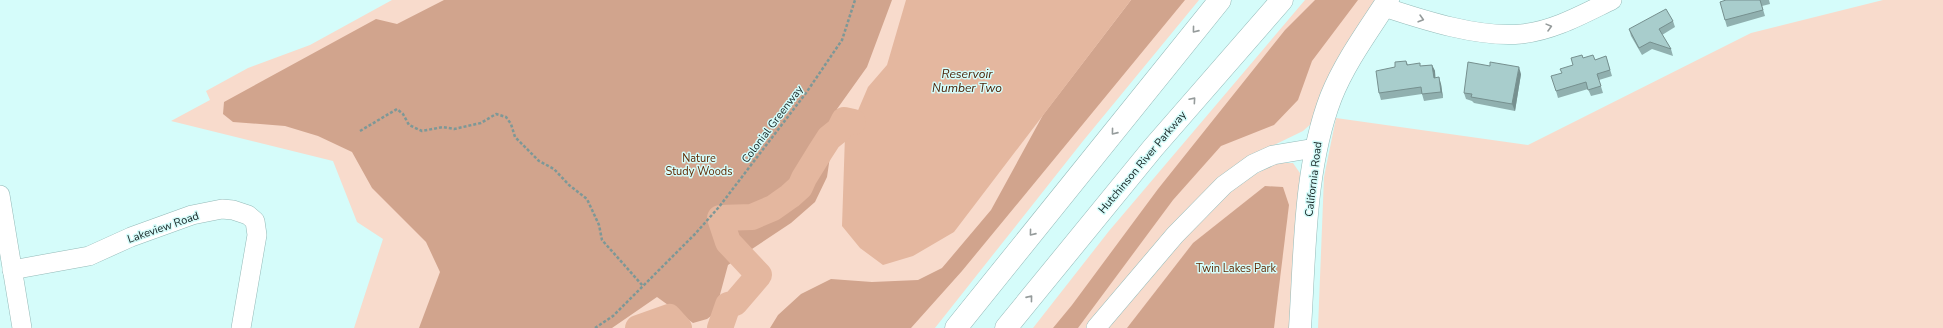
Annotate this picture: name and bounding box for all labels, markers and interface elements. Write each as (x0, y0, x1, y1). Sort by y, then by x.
one-way arrow (1417, 14, 1424, 23)
one-way arrow (1545, 24, 1552, 32)
one-way arrow (1193, 26, 1200, 33)
water label: Reservoir Number Two (932, 66, 1002, 96)
street label: Colonial Greenway (738, 82, 807, 166)
one-way arrow (1189, 98, 1196, 105)
street label: Hutchinson River Parkway (1095, 108, 1190, 217)
one-way arrow (1111, 127, 1118, 134)
street label: California Road (1301, 141, 1326, 217)
park label: Nature Study Woods (665, 151, 733, 179)
street label: Lakeview Road (125, 208, 201, 247)
one-way arrow (1030, 228, 1037, 236)
park label: Twin Lakes Park (1196, 261, 1276, 276)
one-way arrow (1026, 295, 1033, 302)

